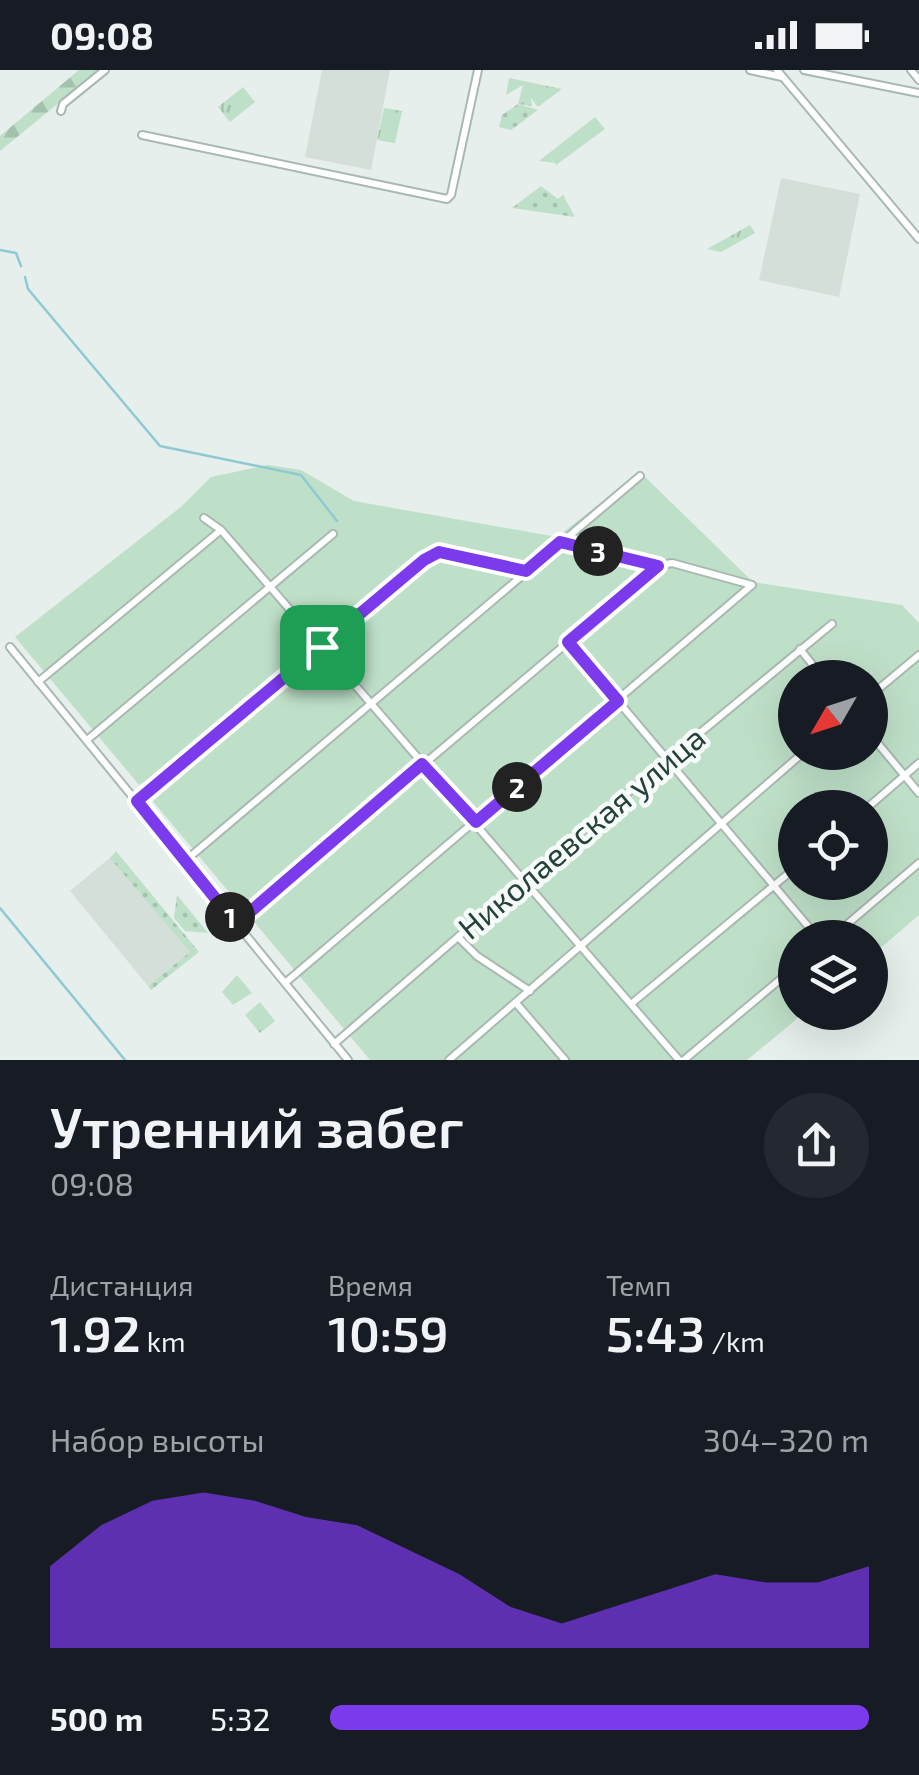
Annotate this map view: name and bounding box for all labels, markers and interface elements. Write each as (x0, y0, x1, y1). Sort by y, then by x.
text: 09:08 (50, 12, 154, 58)
pin: 3 (573, 526, 623, 576)
text: 3 (590, 534, 606, 568)
pin (280, 605, 365, 690)
icon: arrive (295, 620, 350, 675)
north arrow (778, 660, 888, 770)
map controls (778, 660, 888, 1030)
street label: Николаевская улица (450, 717, 712, 947)
pin: 2 (492, 762, 542, 812)
text: 2 (509, 770, 525, 804)
button: locate (778, 790, 888, 900)
pin: 1 (205, 892, 255, 942)
text: 1 (224, 900, 236, 934)
button: layers (778, 920, 888, 1030)
text: Утренний забег (50, 1093, 464, 1159)
button: share (764, 1093, 869, 1198)
text: 09:08 (50, 1164, 134, 1202)
text: Дистанция (50, 1268, 193, 1302)
text: Время (328, 1268, 413, 1302)
text: Темп (606, 1268, 671, 1302)
text: 1.92 (50, 1302, 141, 1362)
text: 10:59 (328, 1302, 449, 1362)
text: 5:43 (606, 1302, 705, 1362)
text: km (141, 1324, 186, 1358)
text: /km (705, 1324, 765, 1358)
text: Набор высоты (50, 1420, 265, 1458)
text: 304–320 m (703, 1420, 869, 1458)
text: 500 m (50, 1699, 143, 1737)
text: 5:32 (210, 1699, 270, 1737)

